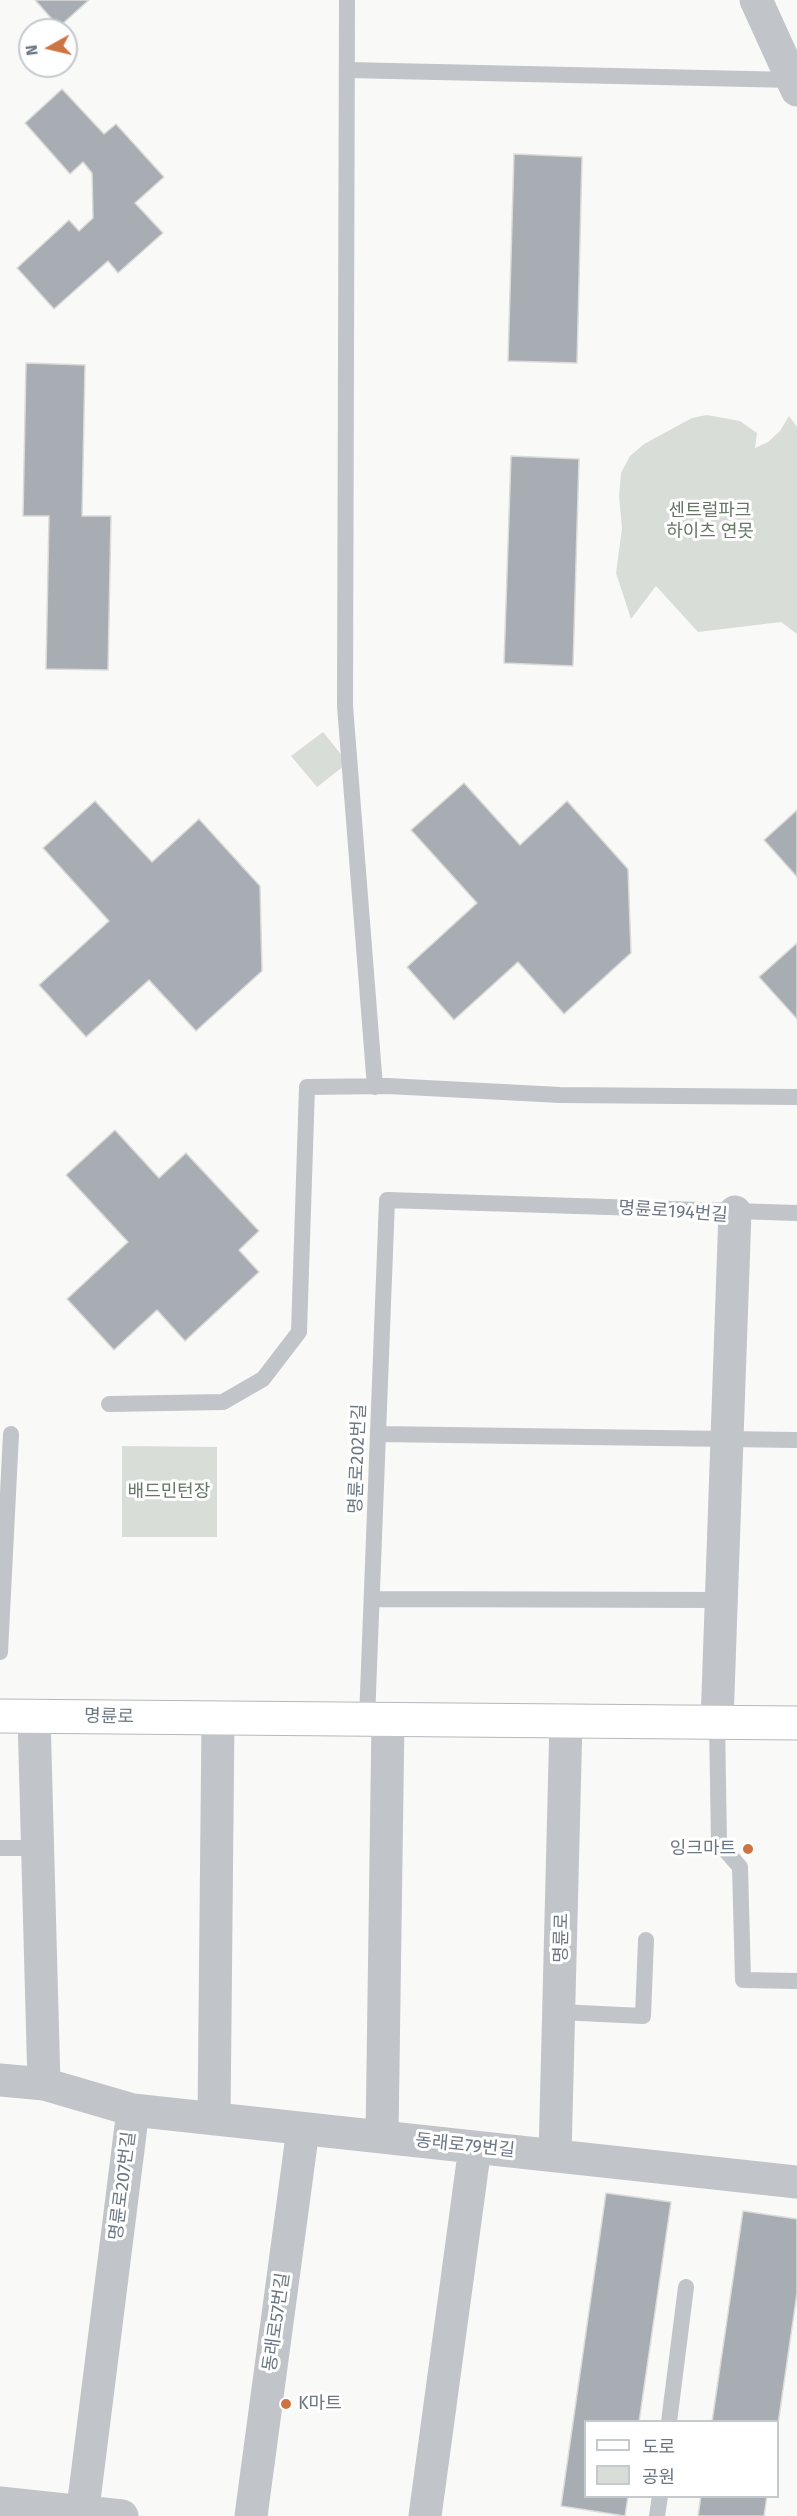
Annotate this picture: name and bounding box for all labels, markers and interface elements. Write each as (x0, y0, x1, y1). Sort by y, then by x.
north arrow (18, 18, 78, 78)
text: N (22, 44, 42, 57)
park label: 센트럴파크 하이츠 연못 (666, 500, 754, 542)
street label: 명륜로194번길 (618, 1197, 728, 1227)
street label: 명륜로202번길 (345, 1403, 371, 1515)
park label: 배드민턴장 (128, 1481, 210, 1503)
street label: 명륜로 (84, 1706, 134, 1728)
place label: 잉크마트 (670, 1838, 736, 1860)
marker: 잉크마트 (741, 1842, 755, 1856)
street label: 명륜로 (551, 1913, 573, 1963)
street label: 명륜로207번길 (106, 2130, 140, 2242)
street label: 동래로79번길 (414, 2130, 516, 2162)
street label: 동래로57번길 (259, 2271, 295, 2373)
place label: K마트 (298, 2393, 342, 2415)
marker: K마트 (279, 2397, 293, 2411)
legend (584, 2420, 779, 2498)
text: 도로 (642, 2436, 675, 2458)
text: 공원 (642, 2466, 675, 2488)

